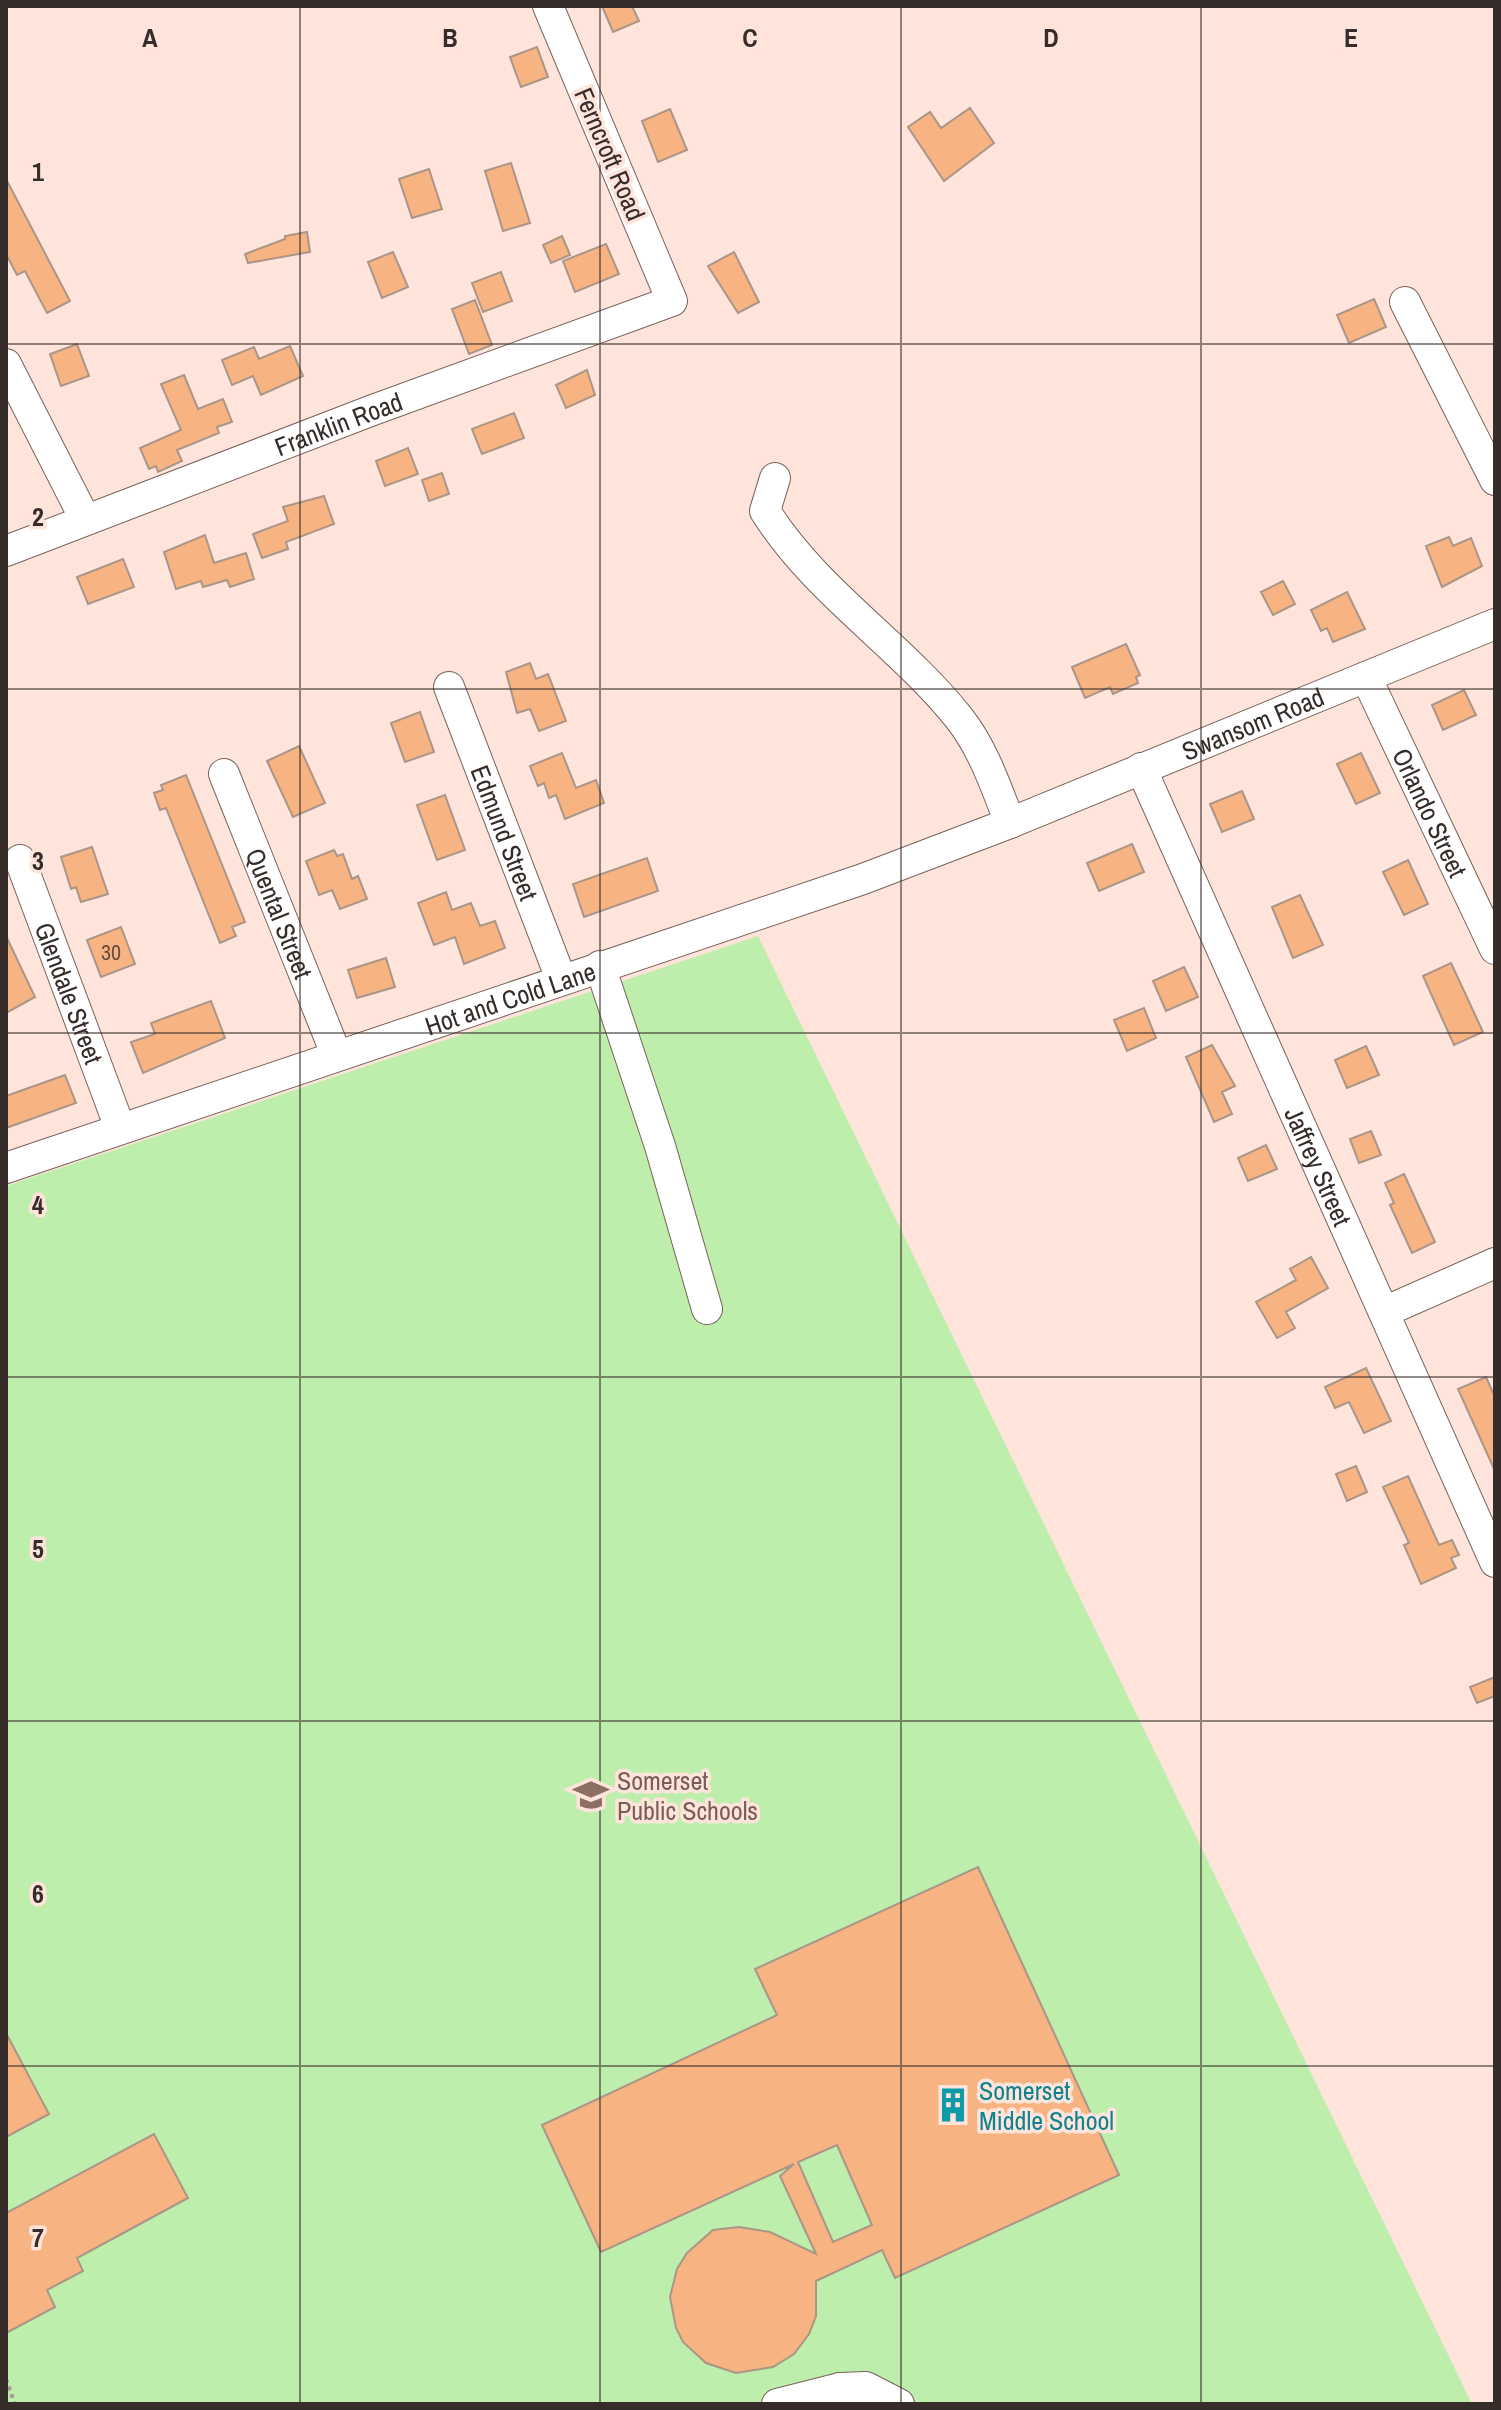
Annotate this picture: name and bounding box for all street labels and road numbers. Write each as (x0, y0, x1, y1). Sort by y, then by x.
street label: Ferncroft Road (566, 82, 654, 226)
street label: Franklin Road (270, 383, 407, 464)
street label: Swansom Road (1176, 679, 1329, 768)
street label: Orlando Street (1385, 742, 1476, 883)
street label: Edmund Street (463, 760, 547, 905)
street label: Quental Street (238, 843, 322, 984)
street label: Glendale Street (27, 917, 112, 1069)
street label: Hot and Cold Lane (420, 953, 600, 1043)
street label: Jaffrey Street (1277, 1101, 1360, 1231)

